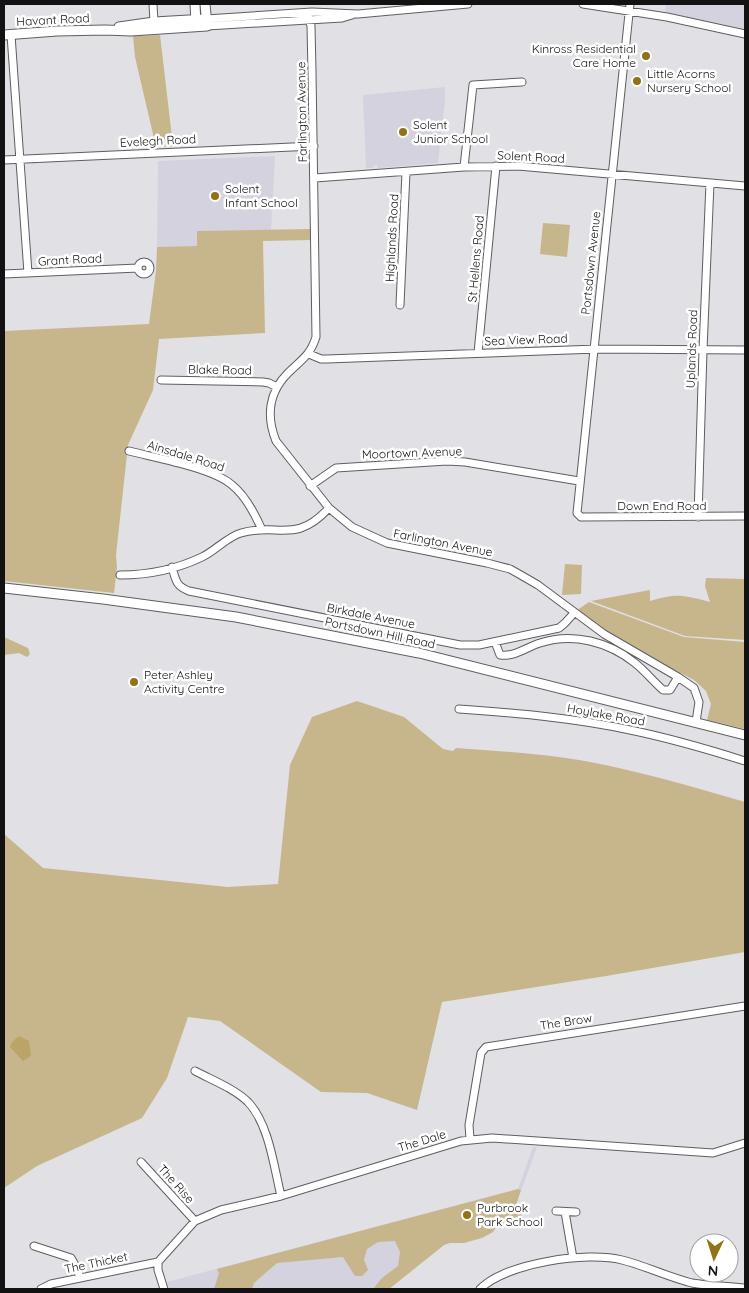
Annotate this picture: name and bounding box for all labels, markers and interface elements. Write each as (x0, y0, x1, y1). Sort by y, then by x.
street label: Havant Road (16, 10, 90, 29)
place label: Kinross Residential Care Home (532, 41, 636, 70)
marker: Kinross Residential Care Home (640, 50, 652, 62)
street label: Farlington Avenue (293, 61, 310, 162)
place label: Little Acorns Nursery School (647, 66, 731, 95)
marker: Little Acorns Nursery School (631, 75, 643, 87)
place label: Solent Junior School (413, 117, 488, 146)
marker: Solent Junior School (397, 126, 409, 138)
street label: Evelegh Road (119, 131, 197, 150)
street label: Solent Road (497, 147, 565, 166)
place label: Solent Infant School (225, 181, 298, 210)
marker: Solent Infant School (209, 190, 221, 202)
street label: Highlands Road (382, 193, 401, 283)
street label: Portsdown Avenue (578, 210, 603, 315)
street label: St Hellens Road (464, 215, 487, 303)
street label: Grant Road (38, 250, 102, 269)
street label: Uplands Road (683, 309, 700, 389)
street label: Sea View Road (484, 331, 568, 348)
street label: Blake Road (188, 361, 252, 378)
street label: Ainsdale Road (146, 437, 227, 474)
street label: Moortown Avenue (361, 443, 463, 462)
street label: Down End Road (617, 498, 707, 513)
street label: Farlington Avenue (392, 526, 494, 560)
street label: Birkdale Avenue (326, 600, 417, 631)
street label: Portsdown Hill Road (324, 613, 437, 652)
place label: Peter Ashley Activity Centre (144, 667, 225, 696)
marker: Peter Ashley Activity Centre (128, 676, 140, 688)
street label: Hoylake Road (566, 700, 646, 729)
street label: The Brow (539, 1010, 593, 1033)
street label: The Dale (396, 1126, 448, 1155)
street label: The Rise (155, 1161, 198, 1206)
place label: Purbrook Park School (477, 1200, 543, 1229)
marker: Purbrook Park School (461, 1209, 473, 1221)
north arrow (689, 1233, 739, 1283)
street label: The Thicket (63, 1249, 129, 1276)
text: N (707, 1262, 719, 1280)

